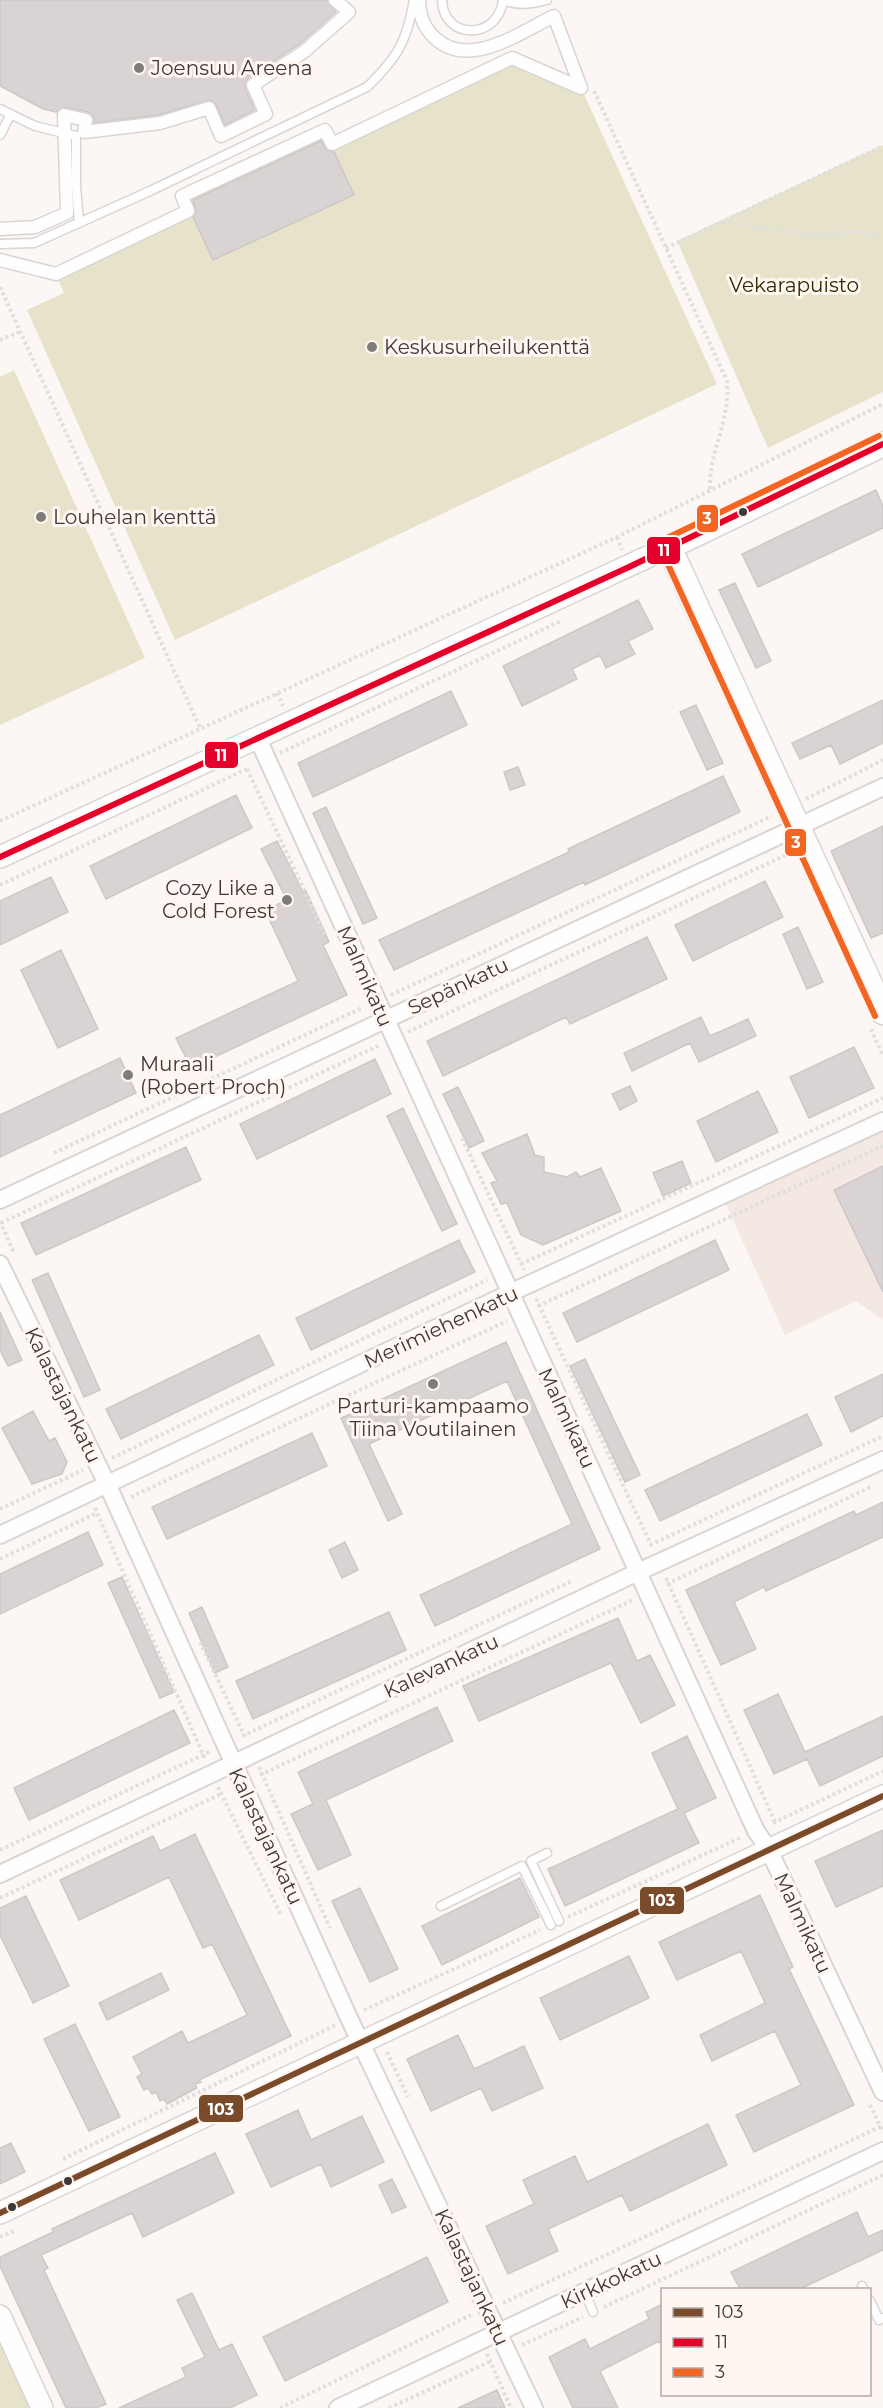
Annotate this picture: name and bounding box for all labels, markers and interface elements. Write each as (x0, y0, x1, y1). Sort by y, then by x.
place label: Joensuu Areena (150, 56, 313, 80)
marker: Joensuu Areena (132, 61, 146, 75)
park label: Vekarapuisto (729, 273, 859, 297)
place label: Keskusurheilukenttä (384, 335, 590, 359)
marker: Keskusurheilukenttä (365, 340, 379, 354)
line badge: 3 (696, 504, 719, 533)
place label: Louhelan kenttä (53, 505, 217, 529)
unlabelled marker (737, 506, 749, 518)
text: 3 (701, 509, 712, 528)
marker: Louhelan kenttä (34, 510, 48, 524)
line badge: 11 (646, 536, 681, 565)
text: 11 (658, 541, 670, 560)
line badge: 11 (204, 741, 239, 769)
text: 11 (215, 746, 227, 765)
line badge: 3 (784, 828, 807, 857)
text: 3 (790, 833, 801, 852)
place label: Cozy Like a Cold Forest (162, 876, 275, 923)
marker: Cozy Like a Cold Forest (280, 893, 294, 907)
street label: Malmikatu (332, 922, 398, 1030)
street label: Sepänkatu (404, 952, 512, 1020)
place label: Muraali (Robert Proch) (140, 1052, 286, 1099)
marker: Muraali (Robert Proch) (121, 1068, 135, 1082)
street label: Merimiehenkatu (360, 1281, 522, 1373)
street label: Kalastajankatu (20, 1323, 106, 1467)
street label: Malmikatu (533, 1364, 601, 1472)
marker: Parturi-kampaamo Tiina Voutilainen (426, 1377, 440, 1391)
place label: Parturi-kampaamo Tiina Voutilainen (337, 1394, 529, 1441)
street label: Kalevankatu (380, 1629, 502, 1703)
street label: Kalastajankatu (224, 1764, 308, 1908)
street label: Malmikatu (769, 1869, 837, 1977)
line badge: 103 (639, 1886, 685, 1915)
text: 103 (649, 1891, 675, 1910)
line badge: 103 (198, 2094, 244, 2123)
text: 103 (208, 2100, 234, 2119)
unlabelled marker (62, 2175, 74, 2187)
unlabelled marker (6, 2201, 18, 2213)
street label: Kalastajankatu (430, 2205, 514, 2349)
street label: Kirkkokatu (557, 2246, 665, 2314)
legend (661, 2288, 871, 2396)
text: 103 (715, 2301, 743, 2323)
text: 11 (715, 2331, 728, 2353)
text: 3 (715, 2361, 725, 2383)

